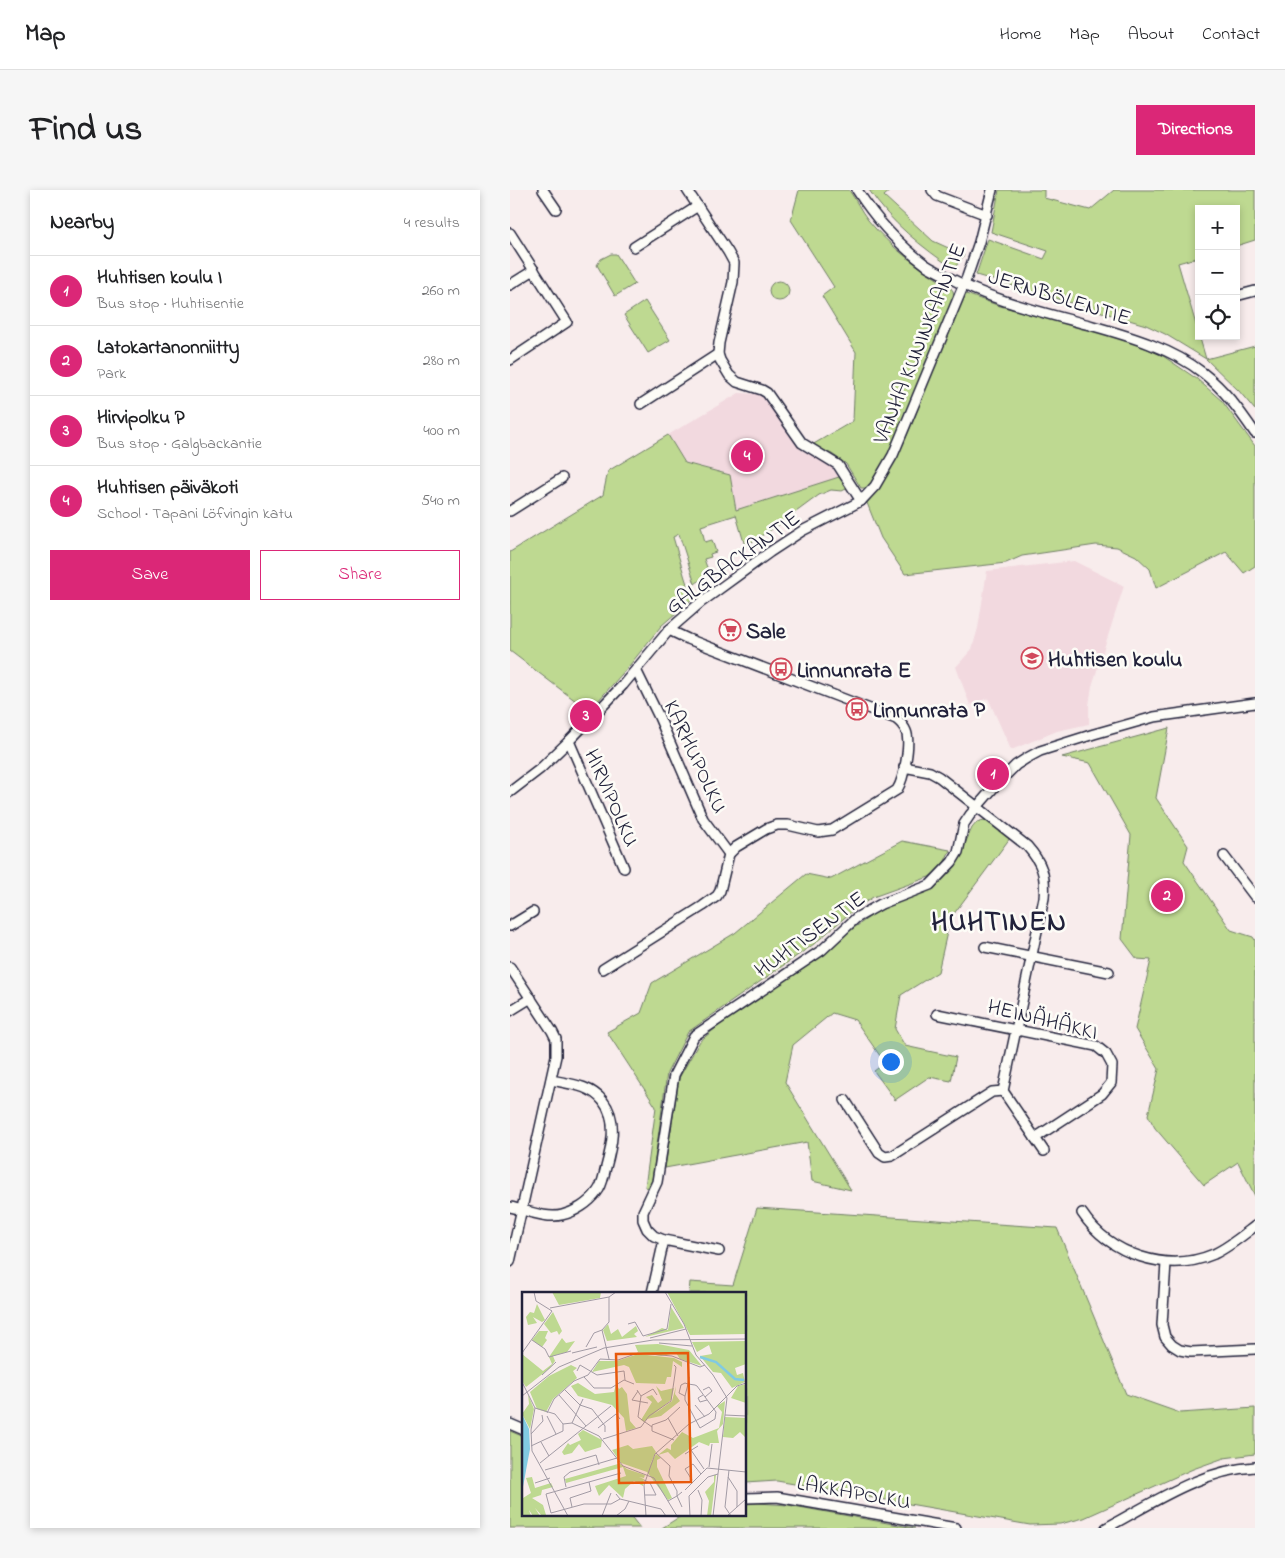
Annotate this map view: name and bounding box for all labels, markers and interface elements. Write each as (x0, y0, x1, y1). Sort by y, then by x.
text: Map (25, 17, 66, 52)
text: Home (1000, 22, 1041, 48)
text: Map (1069, 22, 1100, 48)
text: About (1128, 22, 1174, 48)
text: Contact (1202, 22, 1260, 48)
text: Find us (30, 105, 142, 156)
button: Directions (1136, 105, 1255, 155)
map controls (1195, 205, 1240, 340)
button: + (1195, 205, 1240, 250)
text: Nearby (50, 208, 114, 238)
text: 4 results (404, 211, 460, 235)
street label: VANHA KUNINKAANTIE (866, 239, 976, 450)
button: − (1195, 250, 1240, 295)
street label: JERNBÖLENTIE (984, 262, 1134, 336)
text: Huhtisen koulu I (97, 265, 222, 292)
text: 1 (63, 279, 69, 303)
text: 260 m (422, 279, 460, 303)
text: Bus stop · Huhtisentie (97, 292, 244, 316)
button: locate (1195, 295, 1240, 340)
text: Latokartanonniitty (97, 335, 239, 362)
text: 2 (62, 349, 70, 373)
text: 280 m (423, 349, 460, 373)
text: Park (97, 362, 126, 386)
text: Hirvipolku P (97, 405, 185, 432)
text: 3 (63, 419, 69, 443)
text: 400 m (423, 419, 460, 443)
text: Bus stop · Galgbackantie (97, 432, 262, 456)
pin: 4 (731, 437, 763, 475)
text: Huhtisen päiväkoti (97, 475, 238, 502)
text: 4 (63, 489, 69, 513)
text: 540 m (421, 489, 460, 513)
text: School · Tapani Löfvingin katu (97, 502, 293, 526)
street label: GALGBACKANTIE (660, 503, 808, 623)
button: Save (50, 550, 250, 600)
button: Share (260, 550, 460, 600)
place label: Sale (746, 617, 787, 649)
supermarket icon: Sale (718, 618, 742, 642)
place label: Huhtisen koulu (1048, 645, 1183, 677)
school or university icon: Huhtisen koulu (1020, 646, 1044, 670)
place label: Linnunrata E (797, 656, 911, 688)
bus stop icon: Linnunrata E (769, 657, 793, 681)
street label: KARHUPOLKU (654, 695, 735, 819)
place label: Linnunrata P (873, 696, 986, 728)
pin: 3 (570, 697, 602, 735)
bus stop icon: Linnunrata P (845, 697, 869, 721)
street label: HIRVIPOLKU (574, 744, 646, 852)
pin: 1 (977, 755, 1009, 793)
pin: 2 (1151, 877, 1183, 915)
street label: HUHTISENTIE (749, 884, 873, 987)
district label: HUHTINEN (931, 903, 1067, 944)
street label: HEINÄHÄKKI (984, 992, 1101, 1050)
your location (878, 1049, 904, 1075)
inset map (522, 1292, 746, 1516)
street label: LAKKAPOLKU (794, 1468, 913, 1520)

